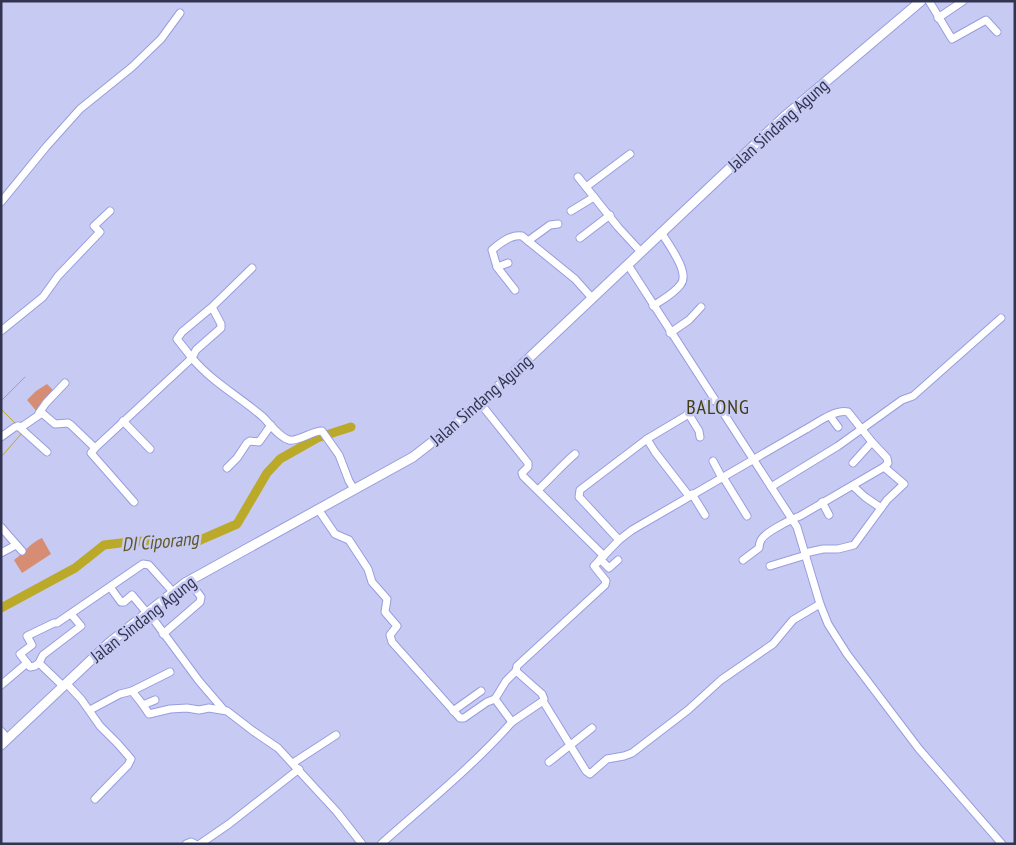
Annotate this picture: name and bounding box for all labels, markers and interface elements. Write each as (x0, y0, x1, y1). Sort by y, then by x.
street label: Jalan Sindang Agung (722, 74, 833, 177)
street label: Jalan Sindang Agung (424, 349, 537, 451)
district label: BALONG (686, 394, 750, 420)
water label: DI Ciporang (121, 526, 201, 556)
street label: Jalan Sindang Agung (85, 571, 200, 668)

